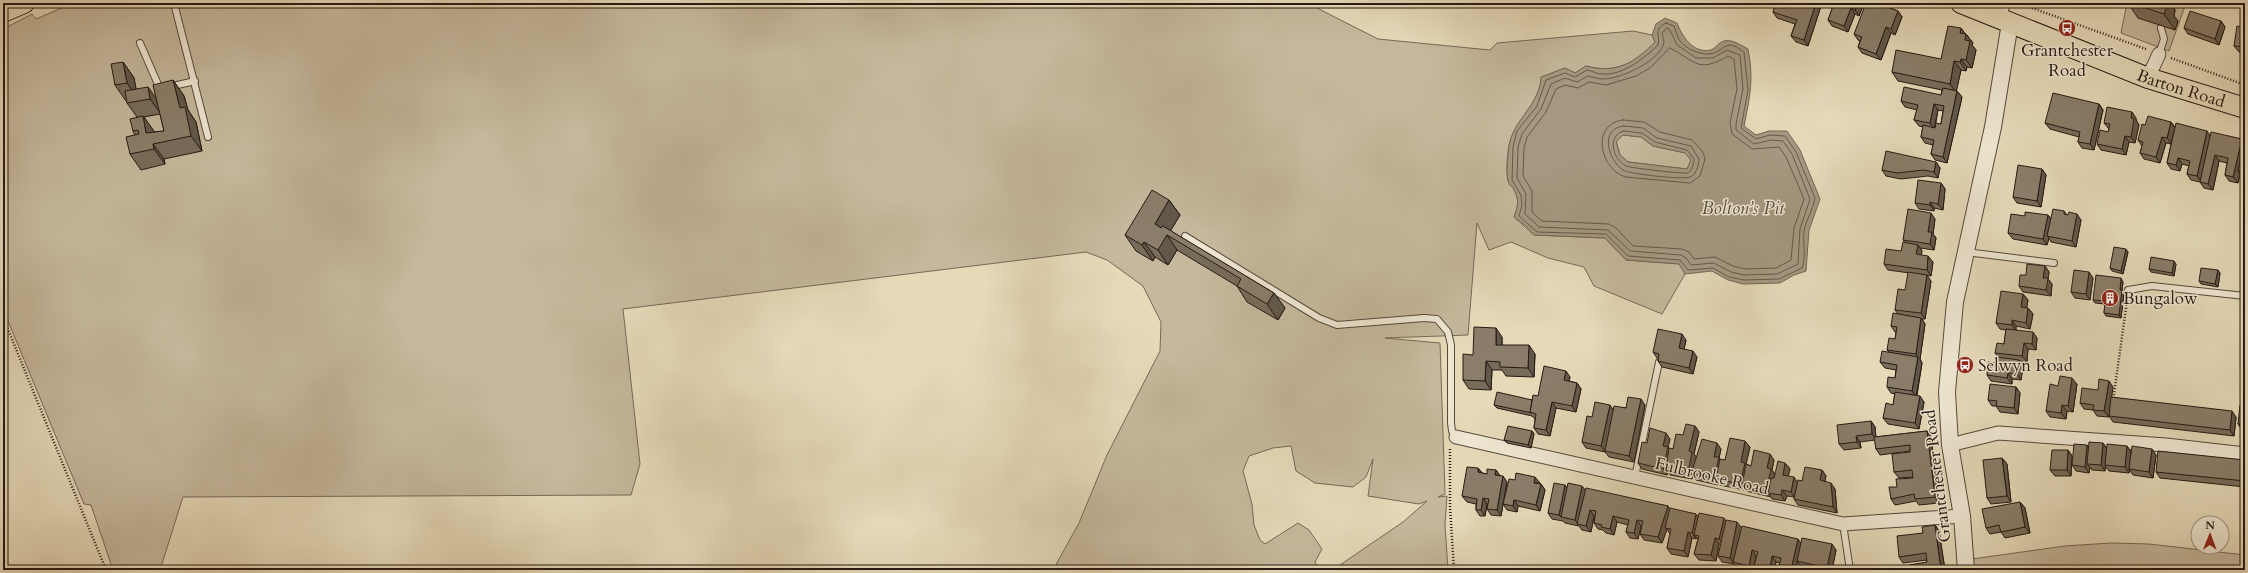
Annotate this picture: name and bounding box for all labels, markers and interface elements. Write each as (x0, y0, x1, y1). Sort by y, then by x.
bus stop icon: Grantchester Road (2057, 18, 2077, 38)
place label: Grantchester Road (2021, 39, 2114, 82)
street label: Barton Road (2133, 63, 2228, 113)
water label: Bolton’s Pit (1702, 196, 1785, 221)
place label: Bungalow (2123, 287, 2198, 310)
building icon: Bungalow (2100, 288, 2120, 308)
place label: Selwyn Road (1978, 354, 2073, 377)
bus stop icon: Selwyn Road (1955, 355, 1975, 375)
street label: Grantchester Road (1917, 408, 1957, 544)
street label: Fulbrooke Road (1653, 452, 1771, 500)
north arrow (2190, 515, 2230, 555)
text: N (2205, 518, 2216, 533)

